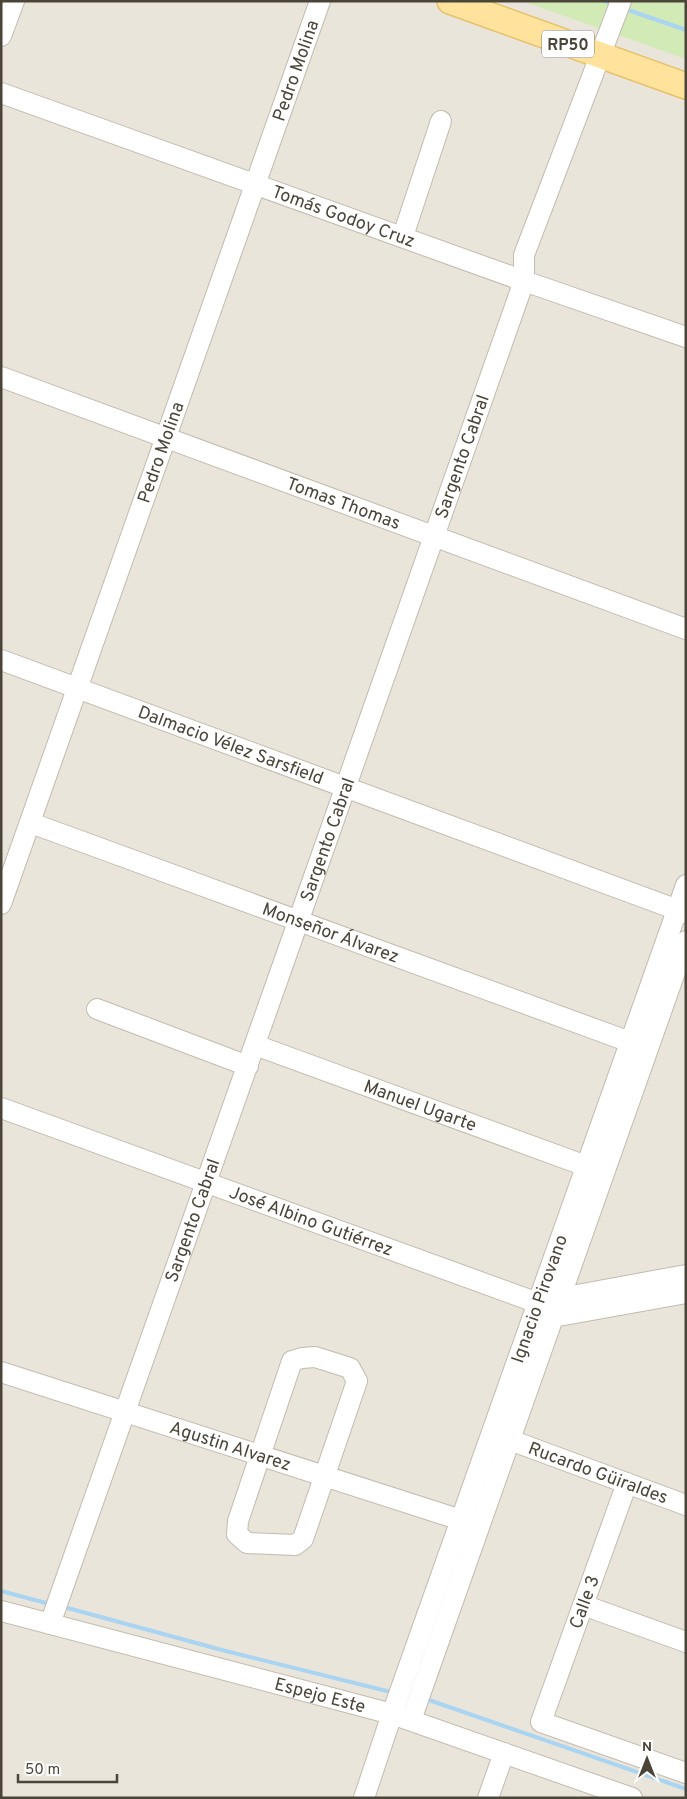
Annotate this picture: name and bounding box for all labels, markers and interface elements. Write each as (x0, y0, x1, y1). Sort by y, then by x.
street label: Pedro Molina (268, 17, 325, 125)
road number: RP50 (542, 31, 594, 58)
street label: Tomás Godoy Cruz (268, 181, 418, 254)
street label: Sargento Cabral (431, 392, 496, 522)
street label: Pedro Molina (133, 399, 190, 507)
street label: Tomas Thomas (283, 473, 403, 536)
street label: Dalmacio Vélez Sarsfield (134, 701, 326, 791)
street label: Sargento Cabral (296, 775, 361, 905)
street label: Monseñor Álvarez (258, 898, 402, 969)
street label: Manuel Ugarte (360, 1076, 479, 1138)
street label: Sargento Cabral (161, 1156, 226, 1286)
street label: José Albino Gutiérrez (226, 1182, 396, 1262)
street label: Ignacio Pirovano (507, 1232, 574, 1367)
street label: Agustin Alvarez (166, 1417, 293, 1477)
street label: Rucardo Güiraldes (525, 1438, 671, 1510)
street label: Calle 3 (565, 1573, 606, 1632)
street label: Espejo Este (272, 1674, 368, 1719)
north arrow (622, 1734, 672, 1784)
text: N (642, 1739, 652, 1756)
scale bar (18, 1752, 116, 1784)
text: 50 m (25, 1761, 60, 1780)

